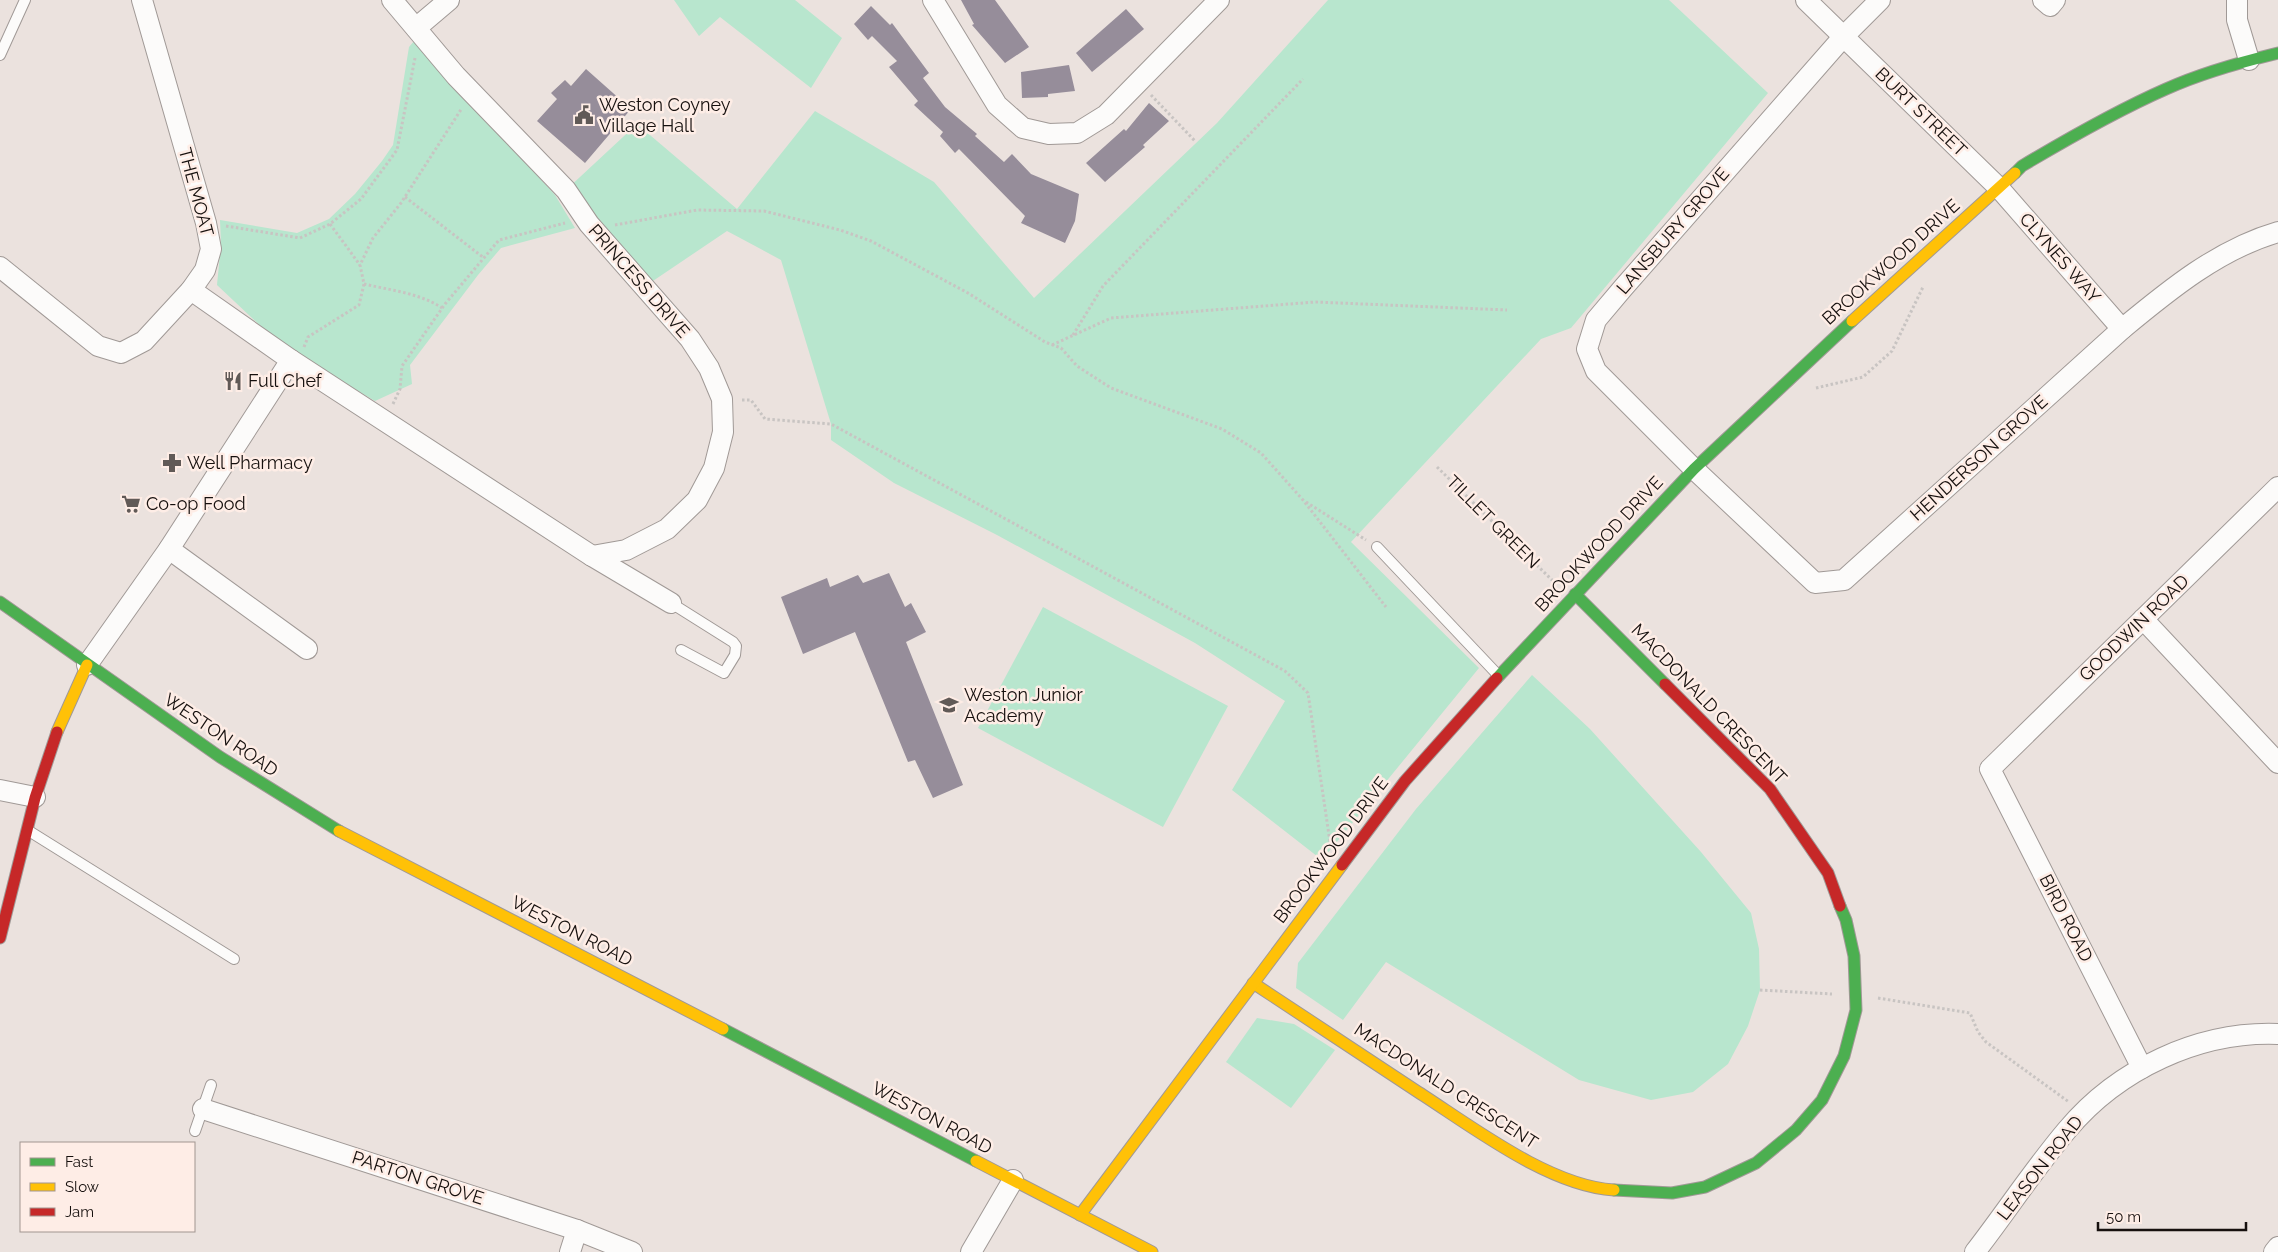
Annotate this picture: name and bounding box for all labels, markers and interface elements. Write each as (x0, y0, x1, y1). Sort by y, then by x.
street label: BURT STREET (1871, 63, 1971, 160)
place label: Weston Coyney Village Hall (599, 94, 731, 136)
public building icon: Weston Coyney Village Hall (573, 104, 595, 126)
street label: THE MOAT (175, 145, 218, 238)
street label: LANSBURY GROVE (1612, 163, 1733, 298)
street label: BROOKWOOD DRIVE (1818, 194, 1964, 329)
street label: CLYNES WAY (2016, 208, 2105, 307)
street label: PRINCESS DRIVE (584, 220, 694, 342)
restaurant icon: Full Chef (222, 370, 244, 392)
place label: Full Chef (248, 370, 323, 391)
street label: HENDERSON GROVE (1906, 390, 2052, 525)
pharmacy icon: Well Pharmacy (161, 452, 183, 474)
place label: Well Pharmacy (187, 452, 313, 473)
street label: TILLET GREEN (1442, 471, 1544, 573)
street label: BROOKWOOD DRIVE (1530, 472, 1667, 616)
supermarket icon: Co-op Food (120, 493, 142, 515)
place label: Co-op Food (146, 493, 246, 514)
street label: GOODWIN ROAD (2075, 570, 2193, 685)
street label: MACDONALD CRESCENT (1627, 619, 1791, 788)
place label: Weston Junior Academy (964, 684, 1083, 726)
street label: WESTON ROAD (160, 689, 282, 781)
school or university icon: Weston Junior Academy (938, 694, 960, 716)
street label: BROOKWOOD DRIVE (1269, 772, 1392, 927)
street label: BIRD ROAD (2035, 870, 2098, 965)
street label: WESTON ROAD (508, 891, 636, 970)
street label: MACDONALD CRESCENT (1351, 1018, 1542, 1153)
street label: WESTON ROAD (869, 1077, 996, 1158)
street label: LEASON ROAD (1992, 1111, 2087, 1224)
legend (20, 1142, 195, 1232)
street label: PARTON GROVE (350, 1146, 487, 1209)
text: Fast (65, 1153, 93, 1171)
text: Slow (65, 1178, 99, 1196)
scale bar (2098, 1200, 2246, 1232)
text: Jam (65, 1203, 94, 1221)
text: 50 m (2106, 1208, 2141, 1226)

